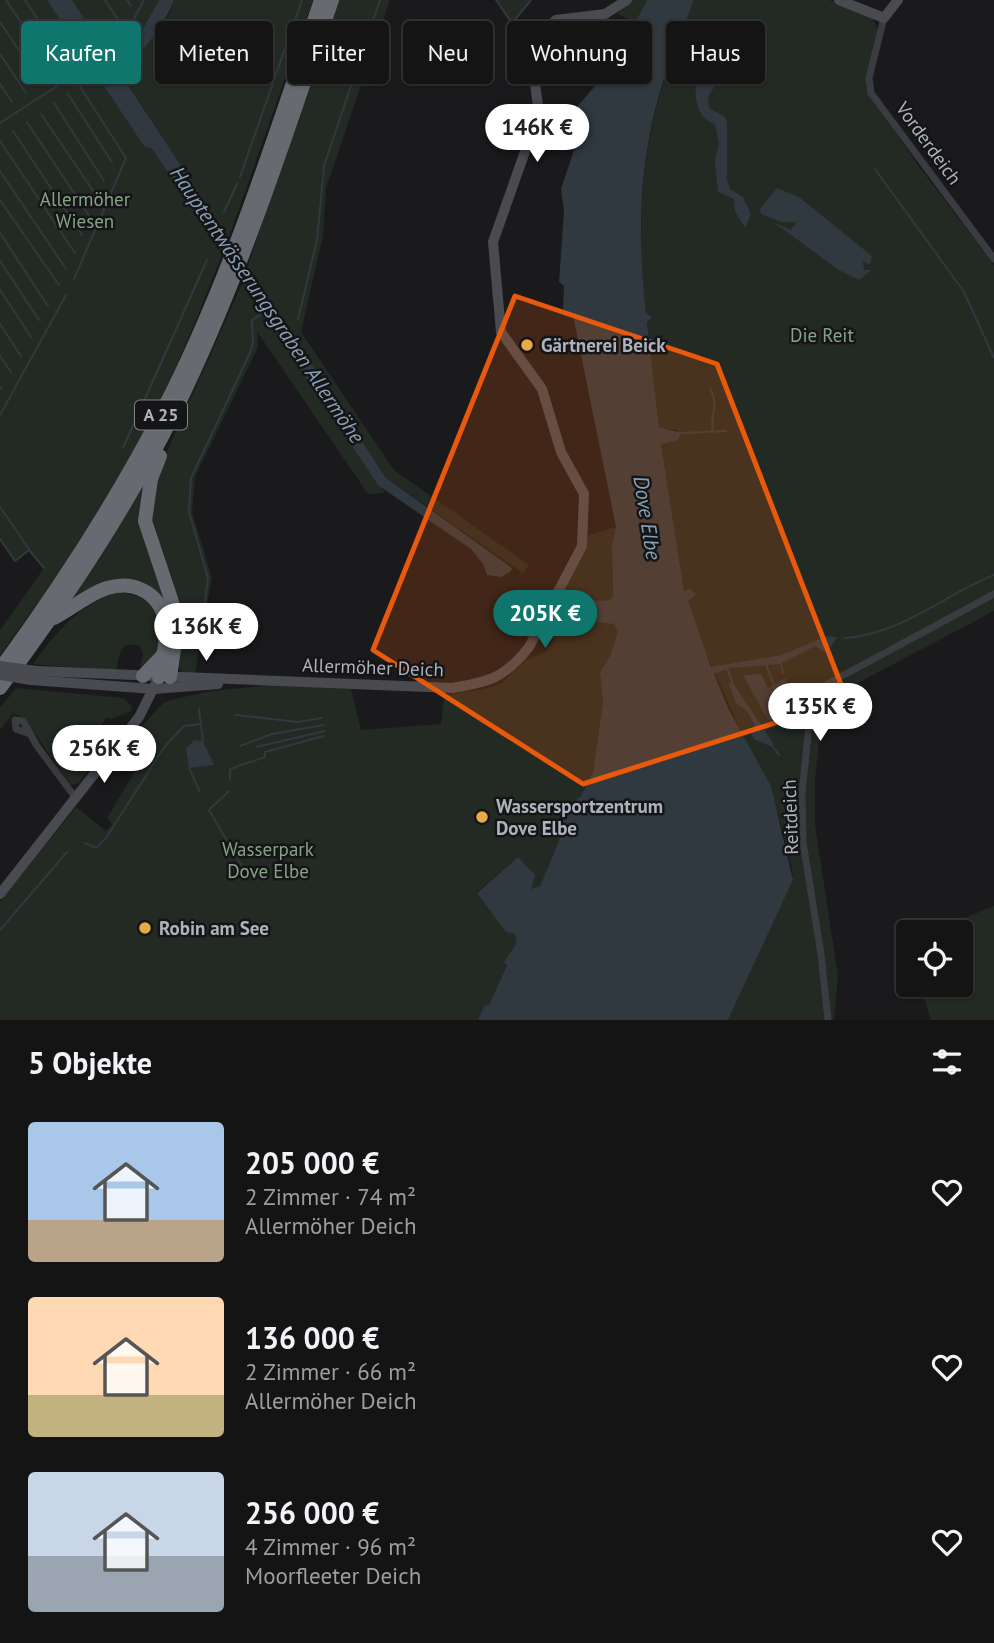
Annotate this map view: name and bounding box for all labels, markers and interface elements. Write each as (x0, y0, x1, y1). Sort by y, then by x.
chip: Kaufen (21, 21, 141, 84)
chip: Mieten (155, 21, 273, 84)
chip: Filter (287, 21, 389, 84)
chip: Neu (403, 21, 493, 84)
chip: Wohnung (507, 21, 652, 84)
chip: Haus (666, 21, 765, 84)
street label: Vorderdeich (890, 96, 967, 189)
pin: 146K € (480, 104, 594, 164)
text: 146K € (501, 112, 573, 141)
water label: Hauptentwässerungsgraben Allermöhe (164, 161, 371, 449)
park label: Allermöher Wiesen (40, 187, 131, 233)
park label: Die Reit (790, 323, 854, 347)
place label: Gärtnerei Beick (541, 333, 666, 357)
marker: Gärtnerei Beick (519, 337, 535, 353)
road number: A 25 (135, 400, 187, 430)
water label: Dove Elbe (628, 474, 667, 562)
pin: 205K € (488, 590, 602, 650)
text: 205K € (509, 598, 581, 627)
pin: 136K € (149, 604, 263, 663)
text: 136K € (170, 611, 242, 640)
street label: Allermöher Deich (302, 653, 444, 681)
pin: 135K € (763, 684, 877, 743)
text: 135K € (784, 691, 856, 720)
pin: 256K € (47, 726, 161, 785)
text: 256K € (68, 733, 140, 762)
street label: Reitdeich (777, 779, 803, 855)
place label: Wassersportzentrum Dove Elbe (496, 794, 663, 840)
marker: Wassersportzentrum Dove Elbe (474, 809, 490, 825)
park label: Wasserpark Dove Elbe (222, 837, 314, 883)
place label: Robin am See (159, 916, 269, 940)
marker: Robin am See (137, 920, 153, 936)
map controls (896, 920, 973, 997)
button: locate (896, 920, 973, 997)
text: 5 Objekte (28, 1043, 152, 1082)
icon: filters (928, 1043, 966, 1081)
text: 205 000 € (245, 1143, 379, 1182)
icon: home (84, 1150, 168, 1234)
icon: heart (928, 1173, 966, 1211)
text: 2 Zimmer · 74 m² (245, 1182, 416, 1211)
text: Allermöher Deich (245, 1211, 416, 1240)
text: 136 000 € (245, 1318, 379, 1357)
icon: home (84, 1325, 168, 1409)
icon: heart (928, 1348, 966, 1386)
text: 2 Zimmer · 66 m² (245, 1357, 416, 1386)
text: Allermöher Deich (245, 1386, 416, 1415)
text: 256 000 € (245, 1493, 379, 1532)
icon: home (84, 1500, 168, 1584)
icon: heart (928, 1523, 966, 1561)
text: 4 Zimmer · 96 m² (245, 1532, 416, 1561)
text: Moorfleeter Deich (245, 1561, 421, 1590)

